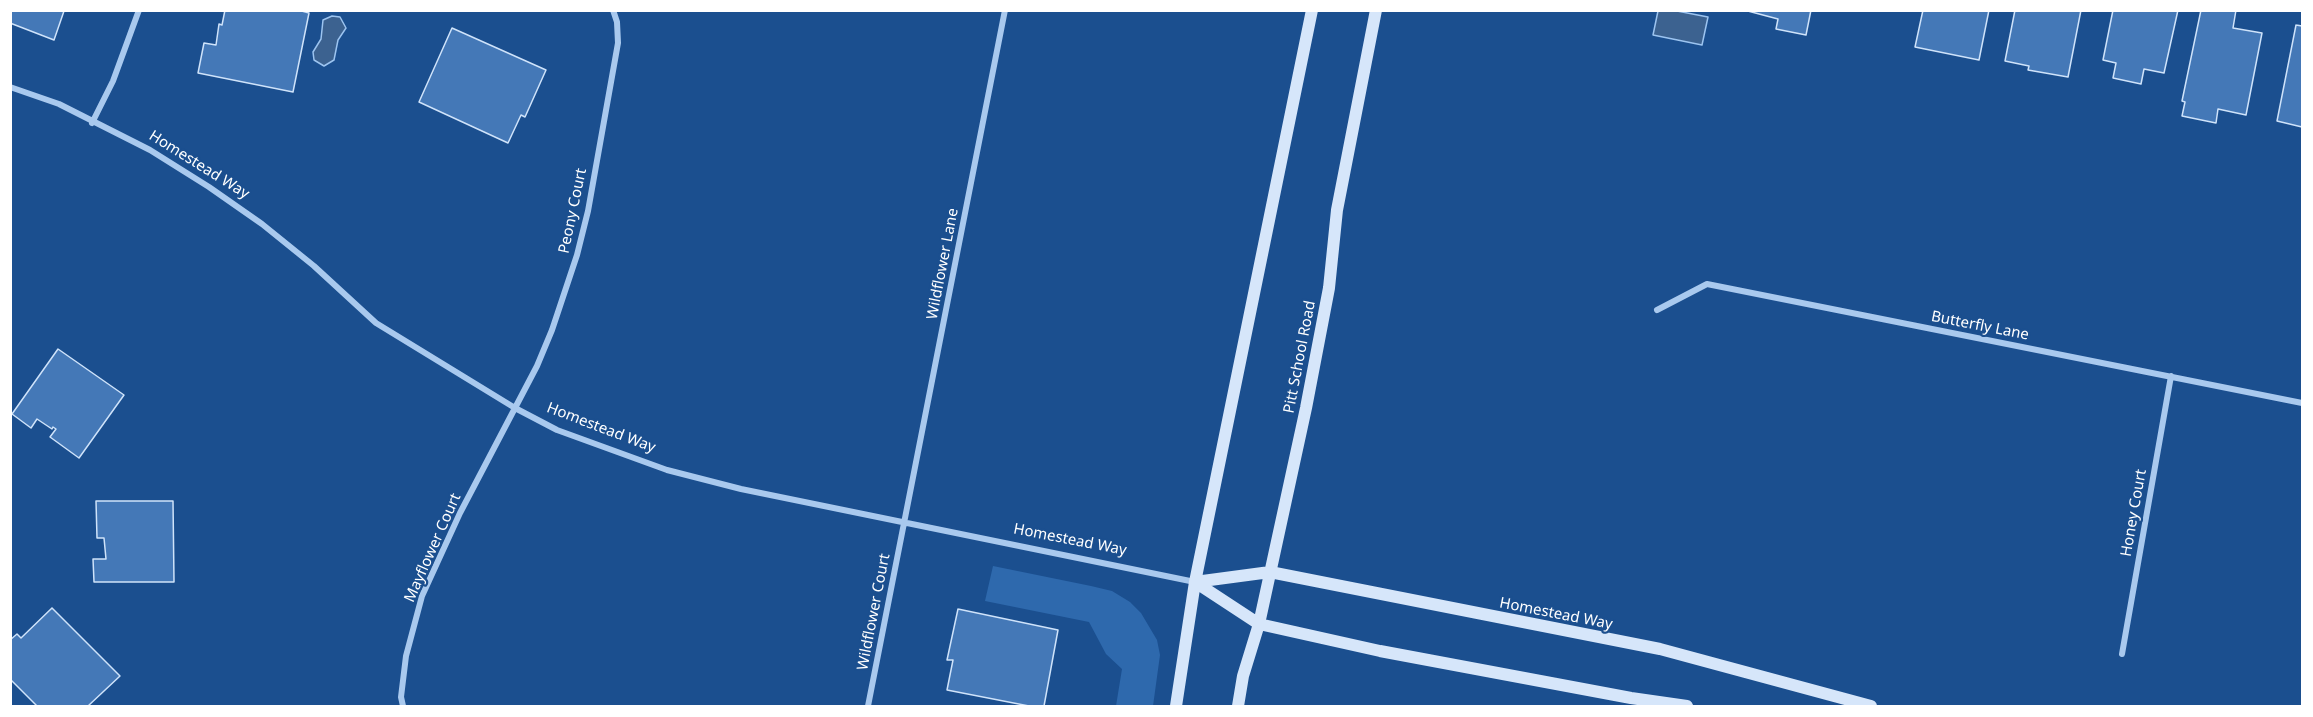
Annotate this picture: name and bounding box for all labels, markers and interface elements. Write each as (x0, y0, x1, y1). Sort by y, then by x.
street label: Homestead Way (145, 127, 253, 203)
street label: Peony Court (555, 167, 591, 255)
street label: Wildflower Lane (923, 207, 963, 321)
street label: Pitt School Road (1280, 299, 1320, 415)
street label: Butterfly Lane (1930, 308, 2030, 344)
street label: Homestead Way (544, 399, 658, 457)
street label: Honey Court (2117, 468, 2151, 558)
street label: Mayflower Court (401, 491, 465, 605)
street label: Homestead Way (1012, 520, 1128, 560)
street label: Wildflower Court (854, 552, 894, 672)
street label: Homestead Way (1498, 594, 1614, 634)

